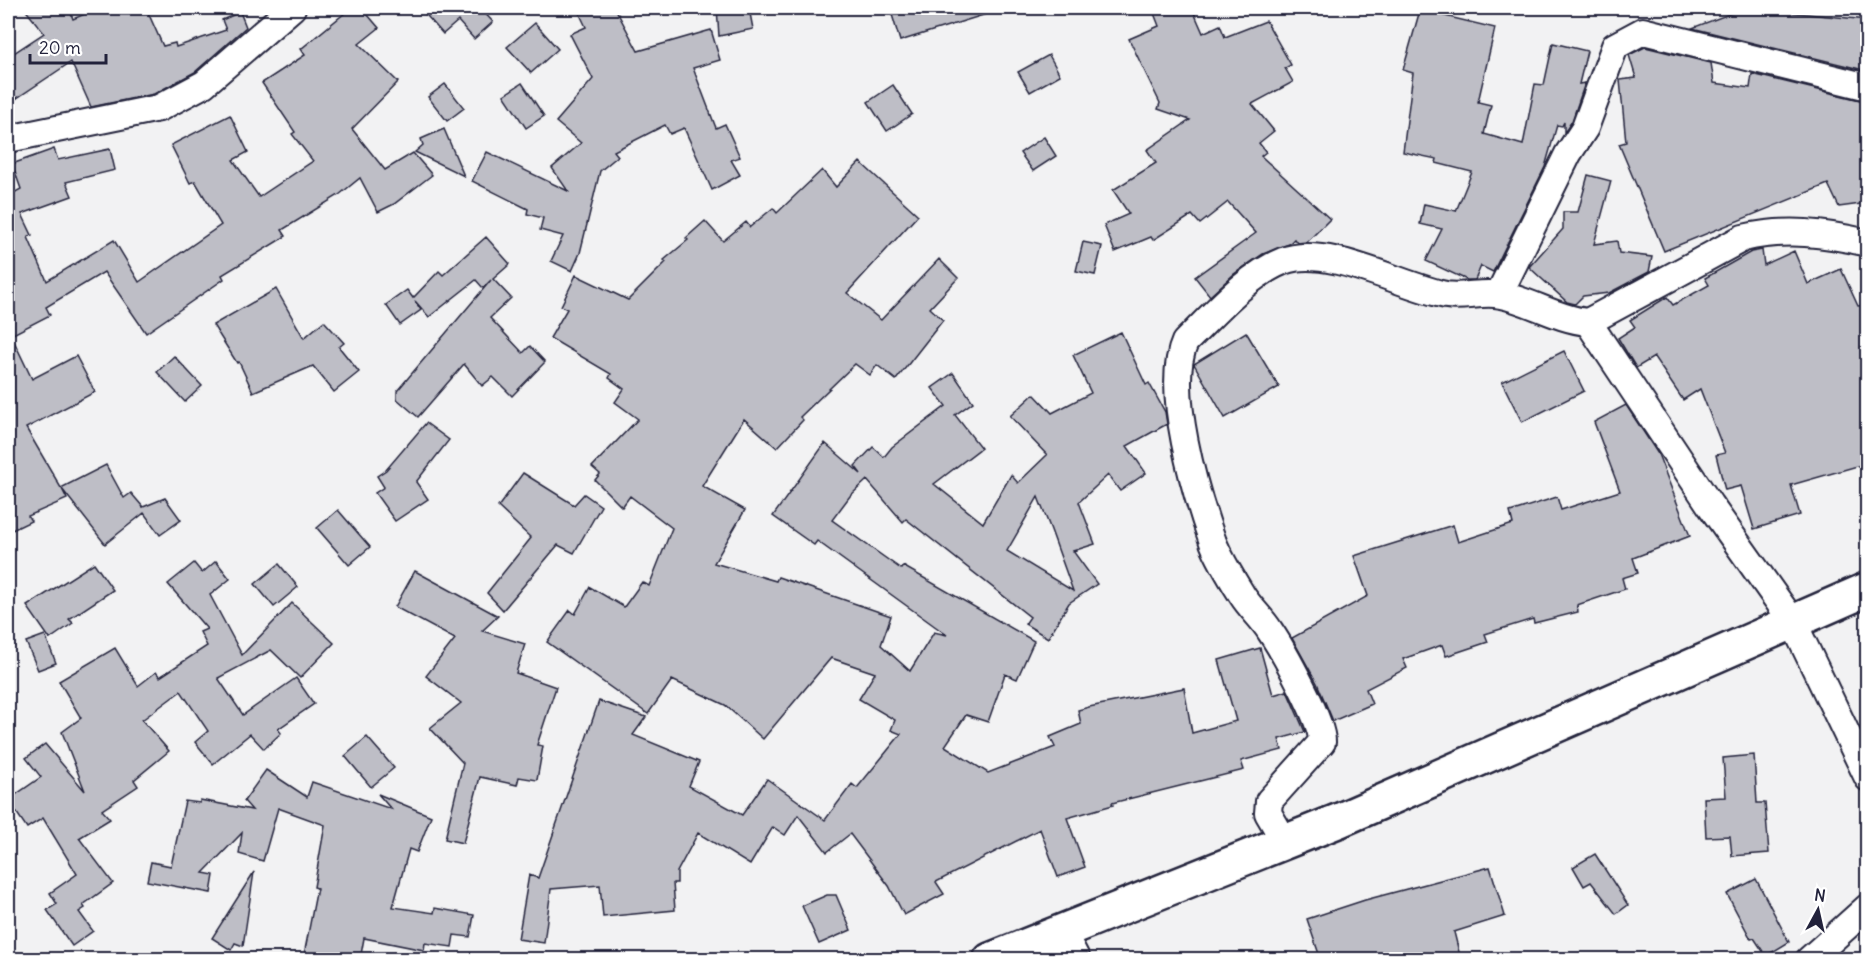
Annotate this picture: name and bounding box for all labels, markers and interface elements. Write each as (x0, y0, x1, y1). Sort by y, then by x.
scale bar (30, 27, 106, 65)
text: 20 m (39, 36, 81, 59)
north arrow (1788, 880, 1848, 940)
text: N (1813, 884, 1827, 906)

